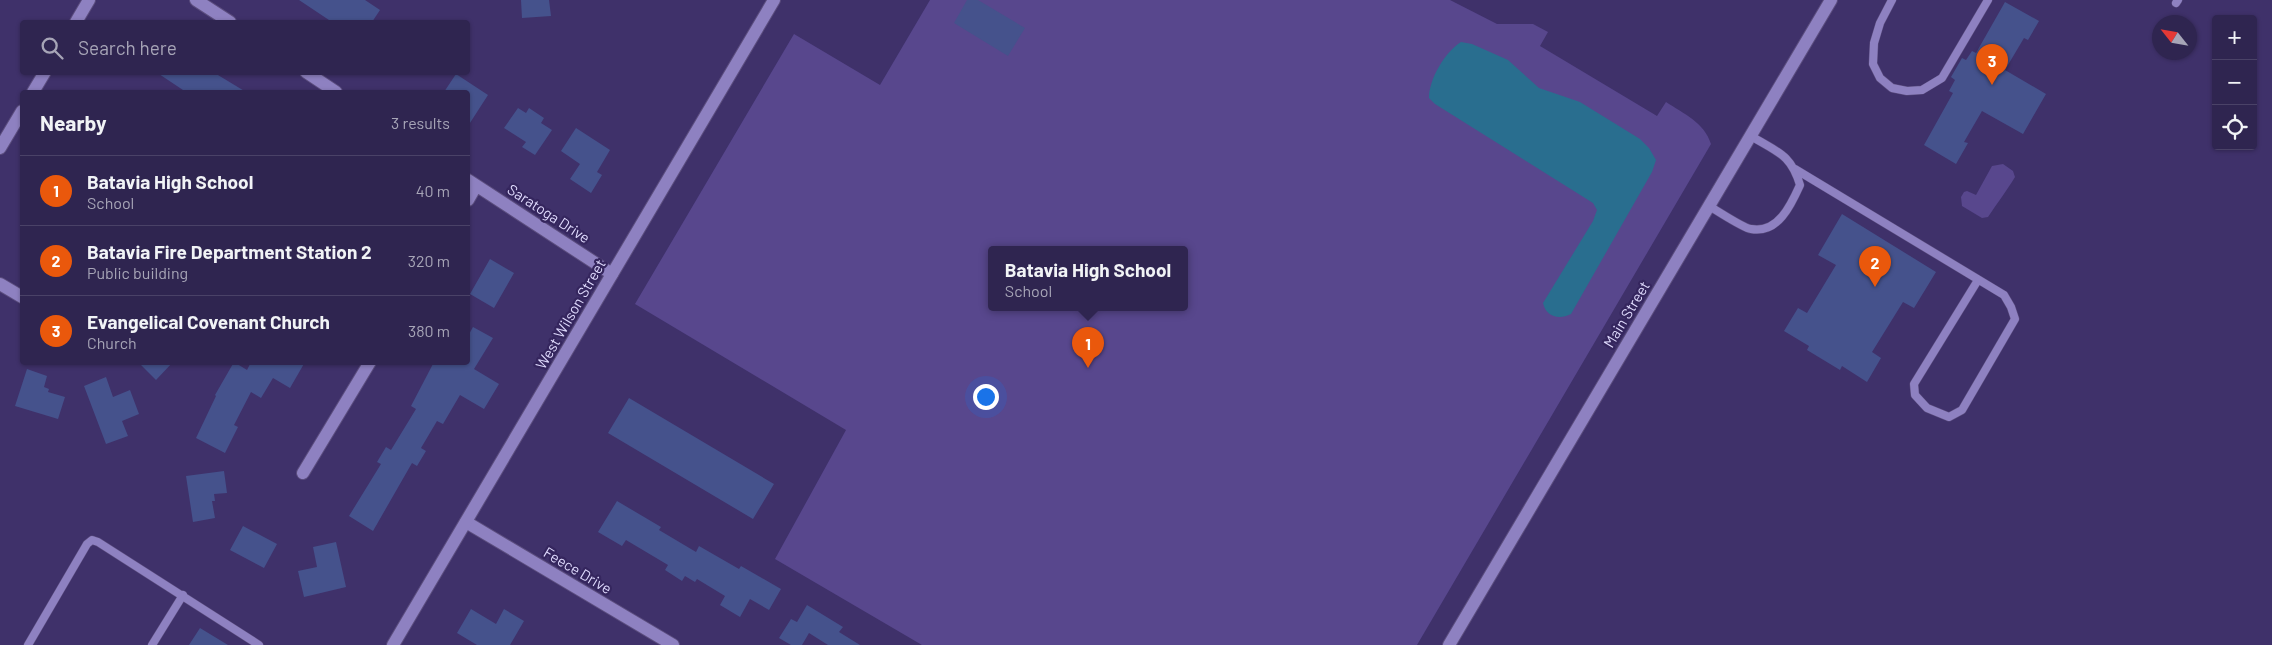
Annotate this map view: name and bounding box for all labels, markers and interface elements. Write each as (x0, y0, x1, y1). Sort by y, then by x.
north arrow (2152, 15, 2197, 60)
map controls (2212, 15, 2257, 150)
button: + (2212, 15, 2257, 60)
search box (20, 20, 470, 75)
icon: search (38, 34, 66, 62)
text: Search here (78, 36, 177, 59)
pin: 3 (1976, 44, 2008, 85)
button: − (2212, 60, 2257, 105)
button: locate (2212, 105, 2257, 150)
text: Nearby (40, 110, 106, 135)
text: 3 results (391, 113, 450, 132)
text: Batavia High School (87, 170, 253, 193)
street label: Saratoga Drive (504, 180, 594, 246)
text: 1 (53, 181, 59, 200)
text: 40 m (416, 181, 450, 200)
text: School (87, 193, 134, 212)
text: Batavia Fire Department Station 2 (87, 240, 372, 263)
popup (988, 246, 1188, 311)
pin: 2 (1859, 246, 1891, 287)
text: 2 (52, 251, 60, 270)
text: 320 m (408, 251, 450, 270)
street label: West Wilson Street (531, 256, 609, 372)
text: Batavia High School (1005, 258, 1171, 281)
text: Public building (87, 263, 188, 282)
street label: Main Street (1599, 278, 1653, 350)
text: School (1005, 281, 1052, 300)
text: Evangelical Covenant Church (87, 310, 330, 333)
text: 3 (52, 321, 60, 340)
text: 380 m (408, 321, 450, 340)
pin: 1 (1072, 327, 1104, 368)
text: Church (87, 333, 137, 352)
your location (973, 384, 999, 410)
street label: Feece Drive (541, 543, 615, 597)

